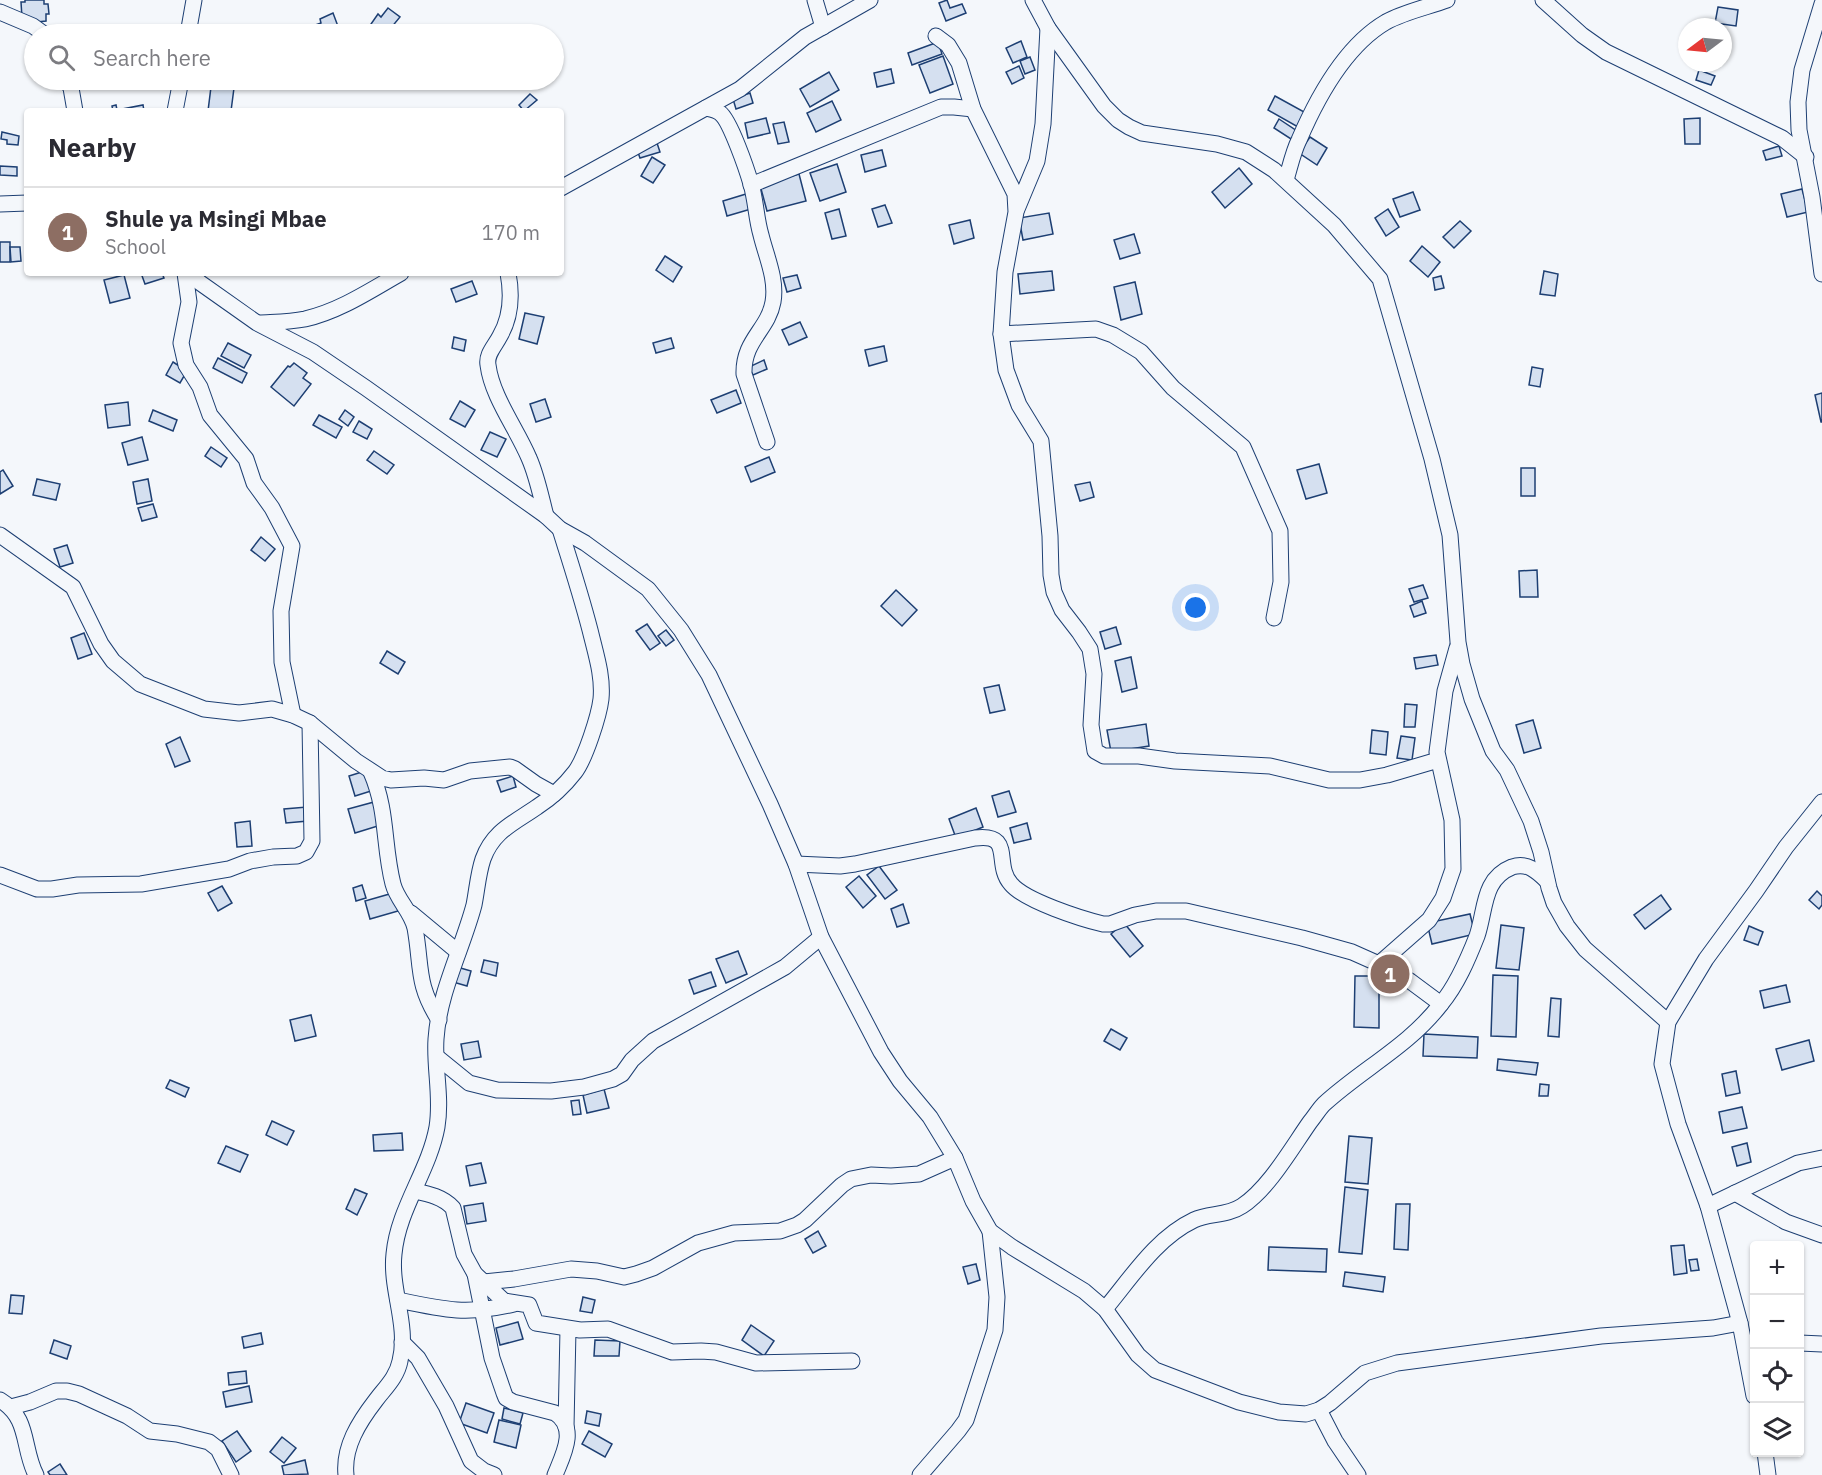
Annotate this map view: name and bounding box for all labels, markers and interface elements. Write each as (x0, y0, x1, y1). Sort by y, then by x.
north arrow (1678, 18, 1732, 72)
search box (24, 24, 564, 90)
icon: search (45, 41, 78, 74)
text: Search here (93, 43, 211, 72)
text: Nearby (48, 130, 136, 164)
text: Shule ya Msingi Mbae (105, 204, 327, 233)
text: 1 (62, 219, 74, 246)
text: 170 m (482, 219, 540, 246)
text: School (105, 233, 166, 260)
your location (1181, 593, 1210, 622)
pin: 1 (1370, 952, 1410, 996)
map controls (1750, 1241, 1804, 1457)
button: + (1750, 1241, 1804, 1295)
button: − (1750, 1295, 1804, 1349)
button: locate (1750, 1349, 1804, 1403)
button: layers (1750, 1403, 1804, 1457)

